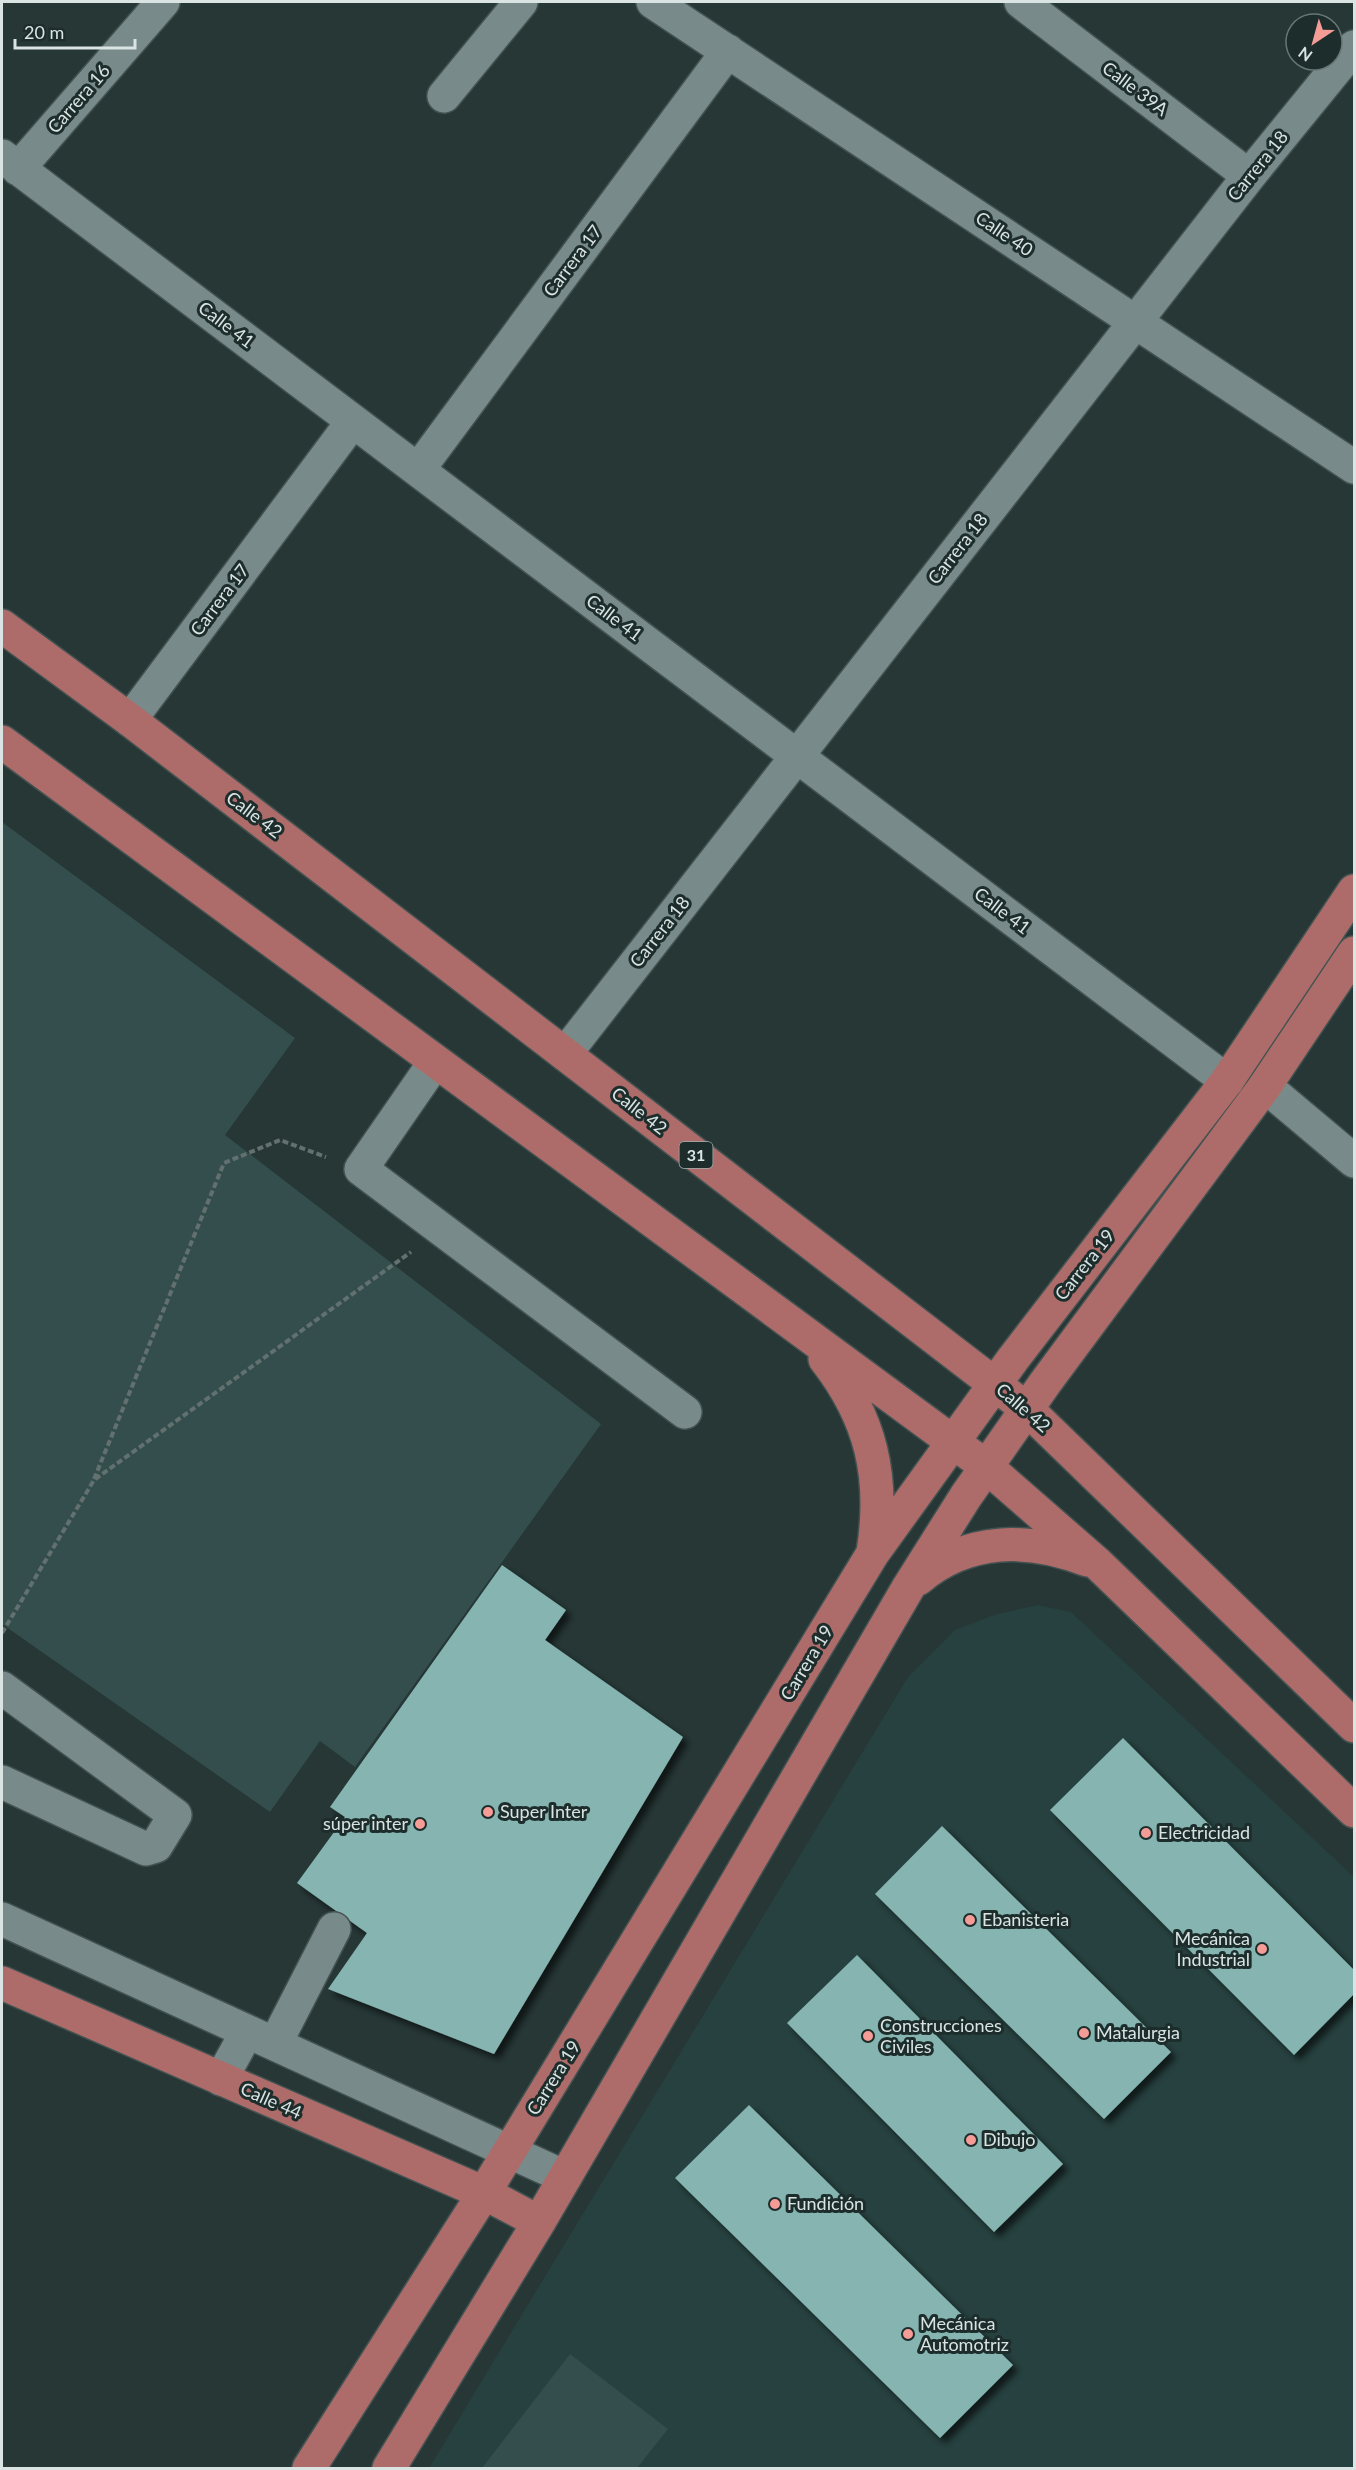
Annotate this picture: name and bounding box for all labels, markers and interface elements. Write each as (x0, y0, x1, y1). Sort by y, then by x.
scale bar (15, 12, 135, 50)
north arrow (1284, 12, 1344, 72)
text: 20 m (24, 21, 64, 43)
text: N (1294, 43, 1315, 66)
street label: Calle 39A (1098, 56, 1173, 121)
street label: Carrera 16 (42, 59, 114, 137)
street label: Carrera 18 (1222, 126, 1292, 205)
street label: Calle 40 (972, 206, 1037, 260)
street label: Carrera 17 (538, 220, 606, 301)
street label: Calle 41 (194, 296, 259, 352)
street label: Carrera 18 (923, 508, 992, 588)
street label: Carrera 17 (185, 559, 253, 640)
street label: Calle 41 (582, 589, 647, 645)
street label: Calle 42 (222, 786, 287, 842)
street label: Calle 41 (970, 882, 1035, 938)
street label: Carrera 18 (625, 891, 694, 971)
street label: Calle 42 (607, 1082, 672, 1139)
road number: 31 (680, 1142, 712, 1168)
street label: Carrera 19 (1050, 1224, 1119, 1304)
street label: Calle 42 (992, 1378, 1055, 1437)
street label: Carrera 19 (775, 1621, 837, 1704)
place label: Super Inter (500, 1800, 588, 1822)
marker: Super Inter (481, 1805, 495, 1819)
place label: súper inter (323, 1812, 408, 1834)
marker: súper inter (413, 1817, 427, 1831)
place label: Electricidad (1158, 1821, 1250, 1843)
marker: Electricidad (1139, 1826, 1153, 1840)
place label: Ebanisteria (982, 1908, 1069, 1930)
marker: Ebanisteria (963, 1913, 977, 1927)
place label: Mecánica Industrial (1175, 1927, 1250, 1970)
marker: Mecánica Industrial (1255, 1942, 1269, 1956)
place label: Construcciones Civiles (880, 2014, 1002, 2057)
place label: Matalurgia (1096, 2021, 1180, 2043)
marker: Matalurgia (1077, 2026, 1091, 2040)
marker: Construcciones Civiles (861, 2029, 875, 2043)
street label: Carrera 19 (522, 2036, 585, 2119)
street label: Calle 44 (237, 2077, 305, 2123)
place label: Dibujo (983, 2128, 1035, 2150)
marker: Dibujo (964, 2133, 978, 2147)
place label: Fundición (787, 2192, 864, 2214)
marker: Fundición (768, 2197, 782, 2211)
place label: Mecánica Automotriz (920, 2312, 1009, 2355)
marker: Mecánica Automotriz (901, 2327, 915, 2341)

